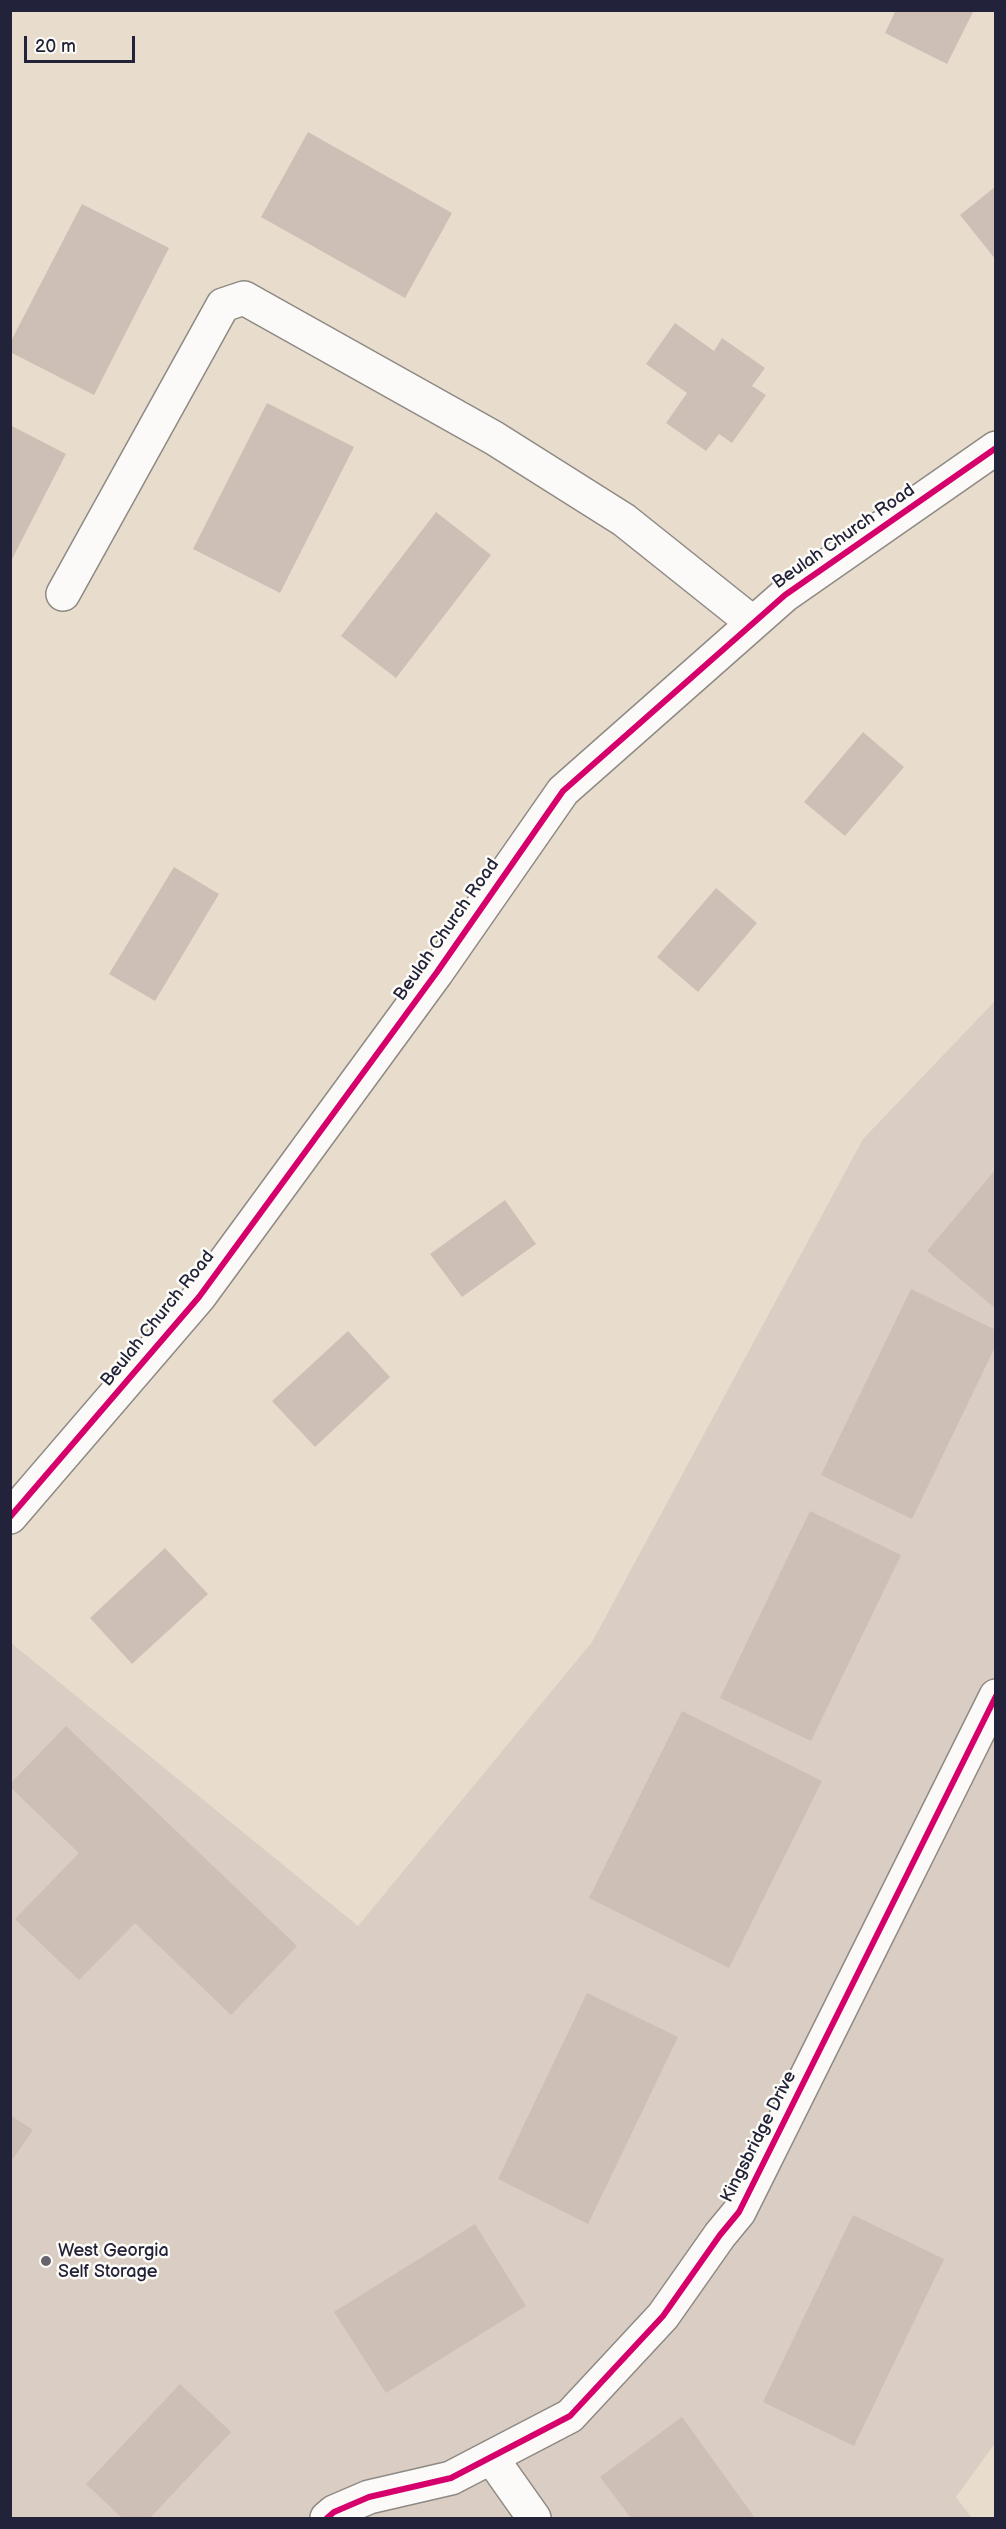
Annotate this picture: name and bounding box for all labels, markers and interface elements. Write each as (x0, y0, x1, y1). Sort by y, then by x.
scale bar (27, 24, 138, 62)
text: 20 m (35, 36, 76, 57)
street label: Beulah Church Road (769, 480, 919, 594)
street label: Beulah Church Road (390, 855, 504, 1005)
street label: Beulah Church Road (97, 1247, 219, 1391)
street label: Kingsbridge Drive (717, 2068, 801, 2206)
place label: West Georgia Self Storage (58, 2240, 169, 2282)
marker: West Georgia Self Storage (39, 2254, 53, 2268)

